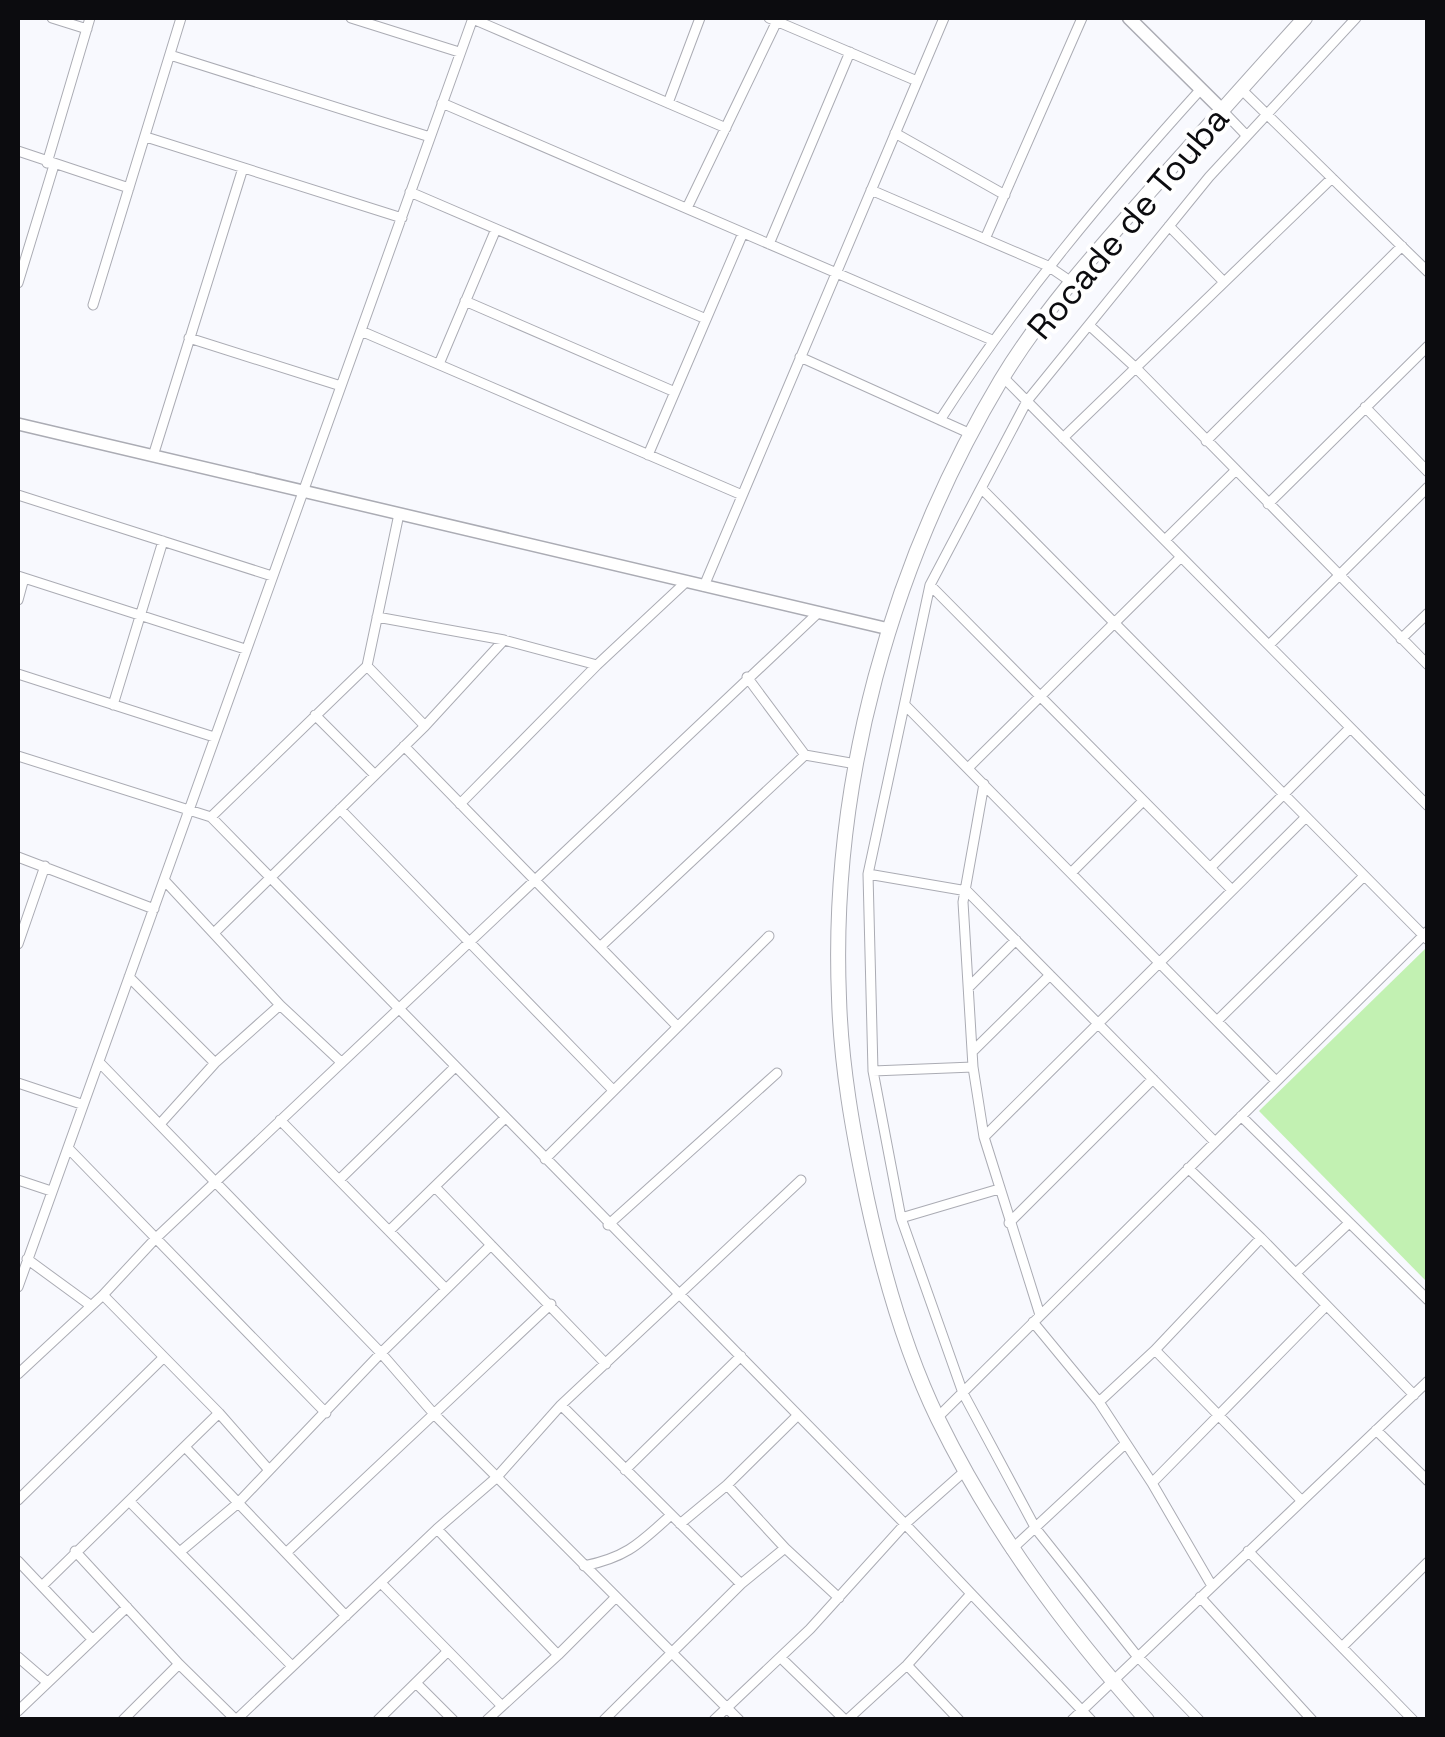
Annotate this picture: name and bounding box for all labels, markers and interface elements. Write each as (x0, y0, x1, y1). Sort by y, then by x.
street label: Rocade de Touba (1018, 98, 1238, 348)

